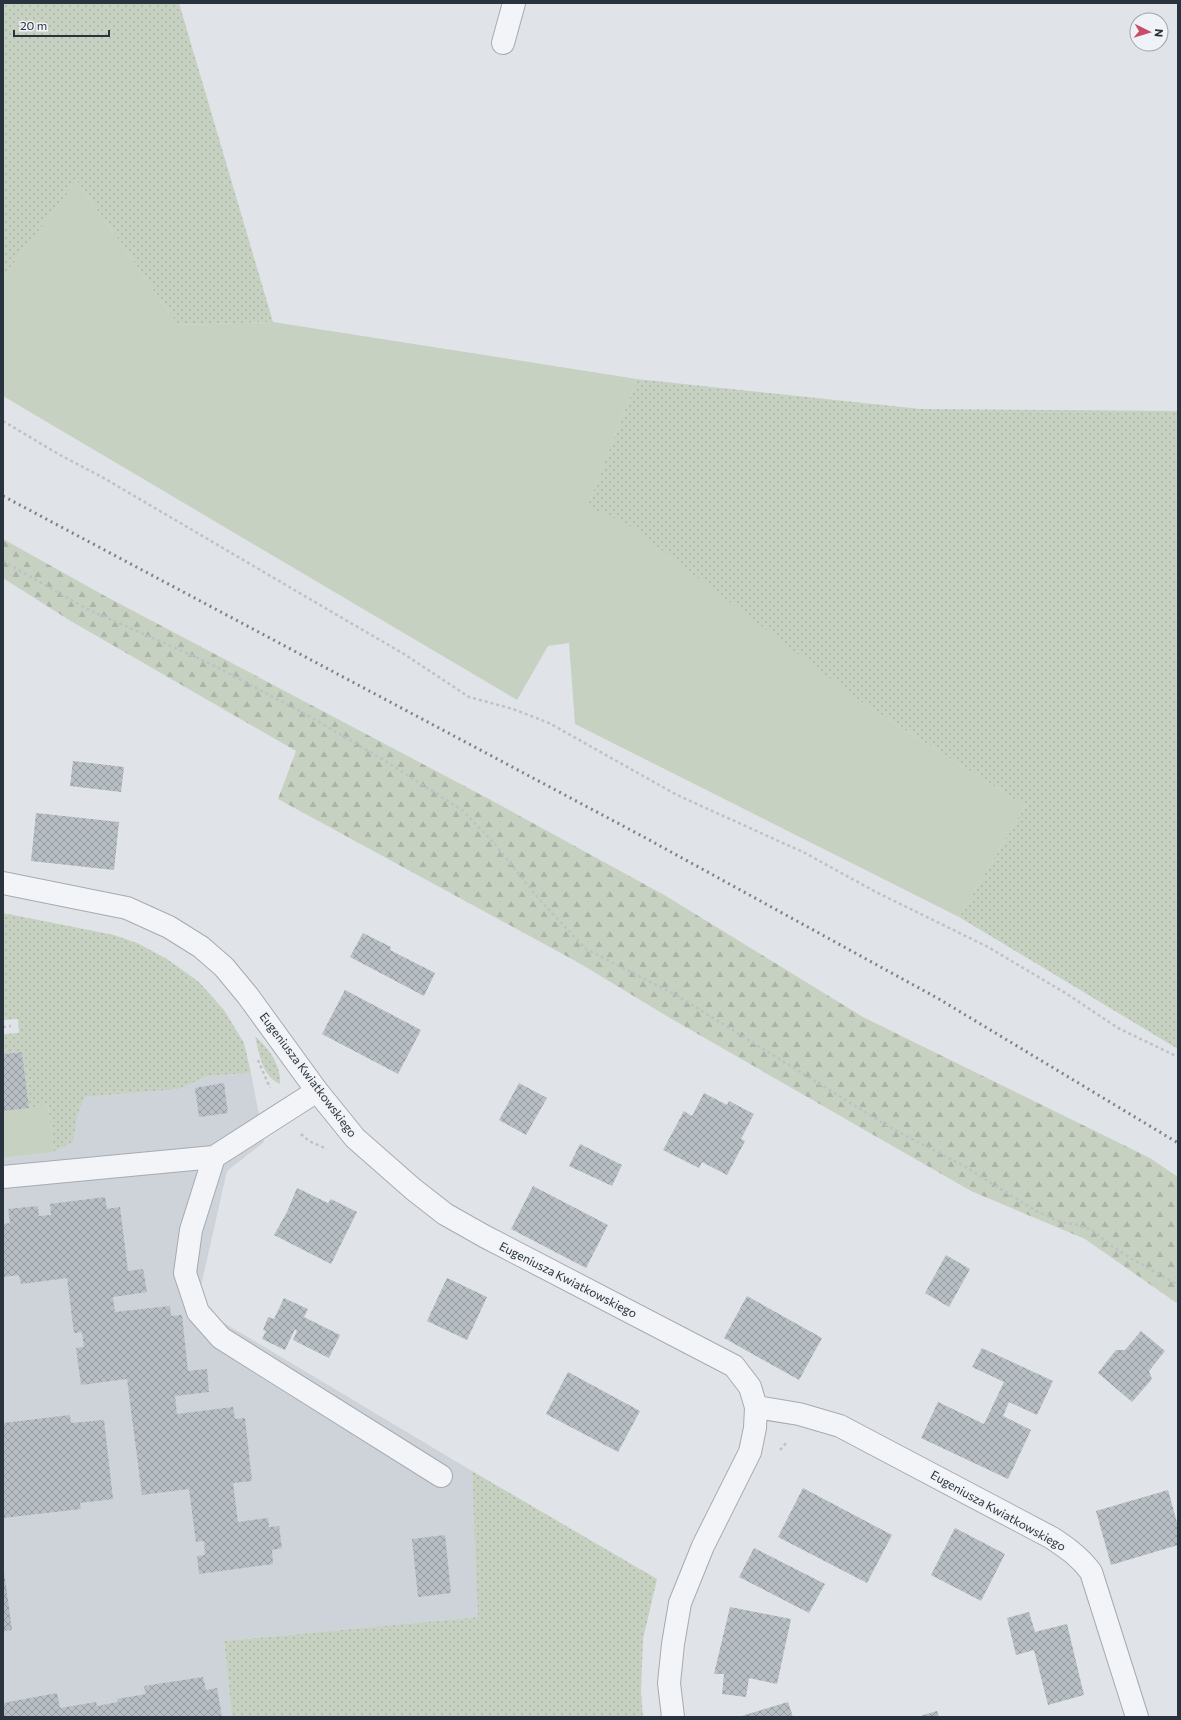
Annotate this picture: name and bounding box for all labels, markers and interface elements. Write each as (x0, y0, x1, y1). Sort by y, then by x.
scale bar (14, 12, 109, 38)
north arrow (1129, 12, 1169, 52)
text: 20 m (20, 18, 47, 32)
text: N (1153, 28, 1166, 38)
street label: Eugeniusza Kwiatkowskiego (257, 1009, 360, 1139)
street label: Eugeniusza Kwiatkowskiego (497, 1238, 640, 1320)
street label: Eugeniusza Kwiatkowskiego (928, 1467, 1069, 1553)

